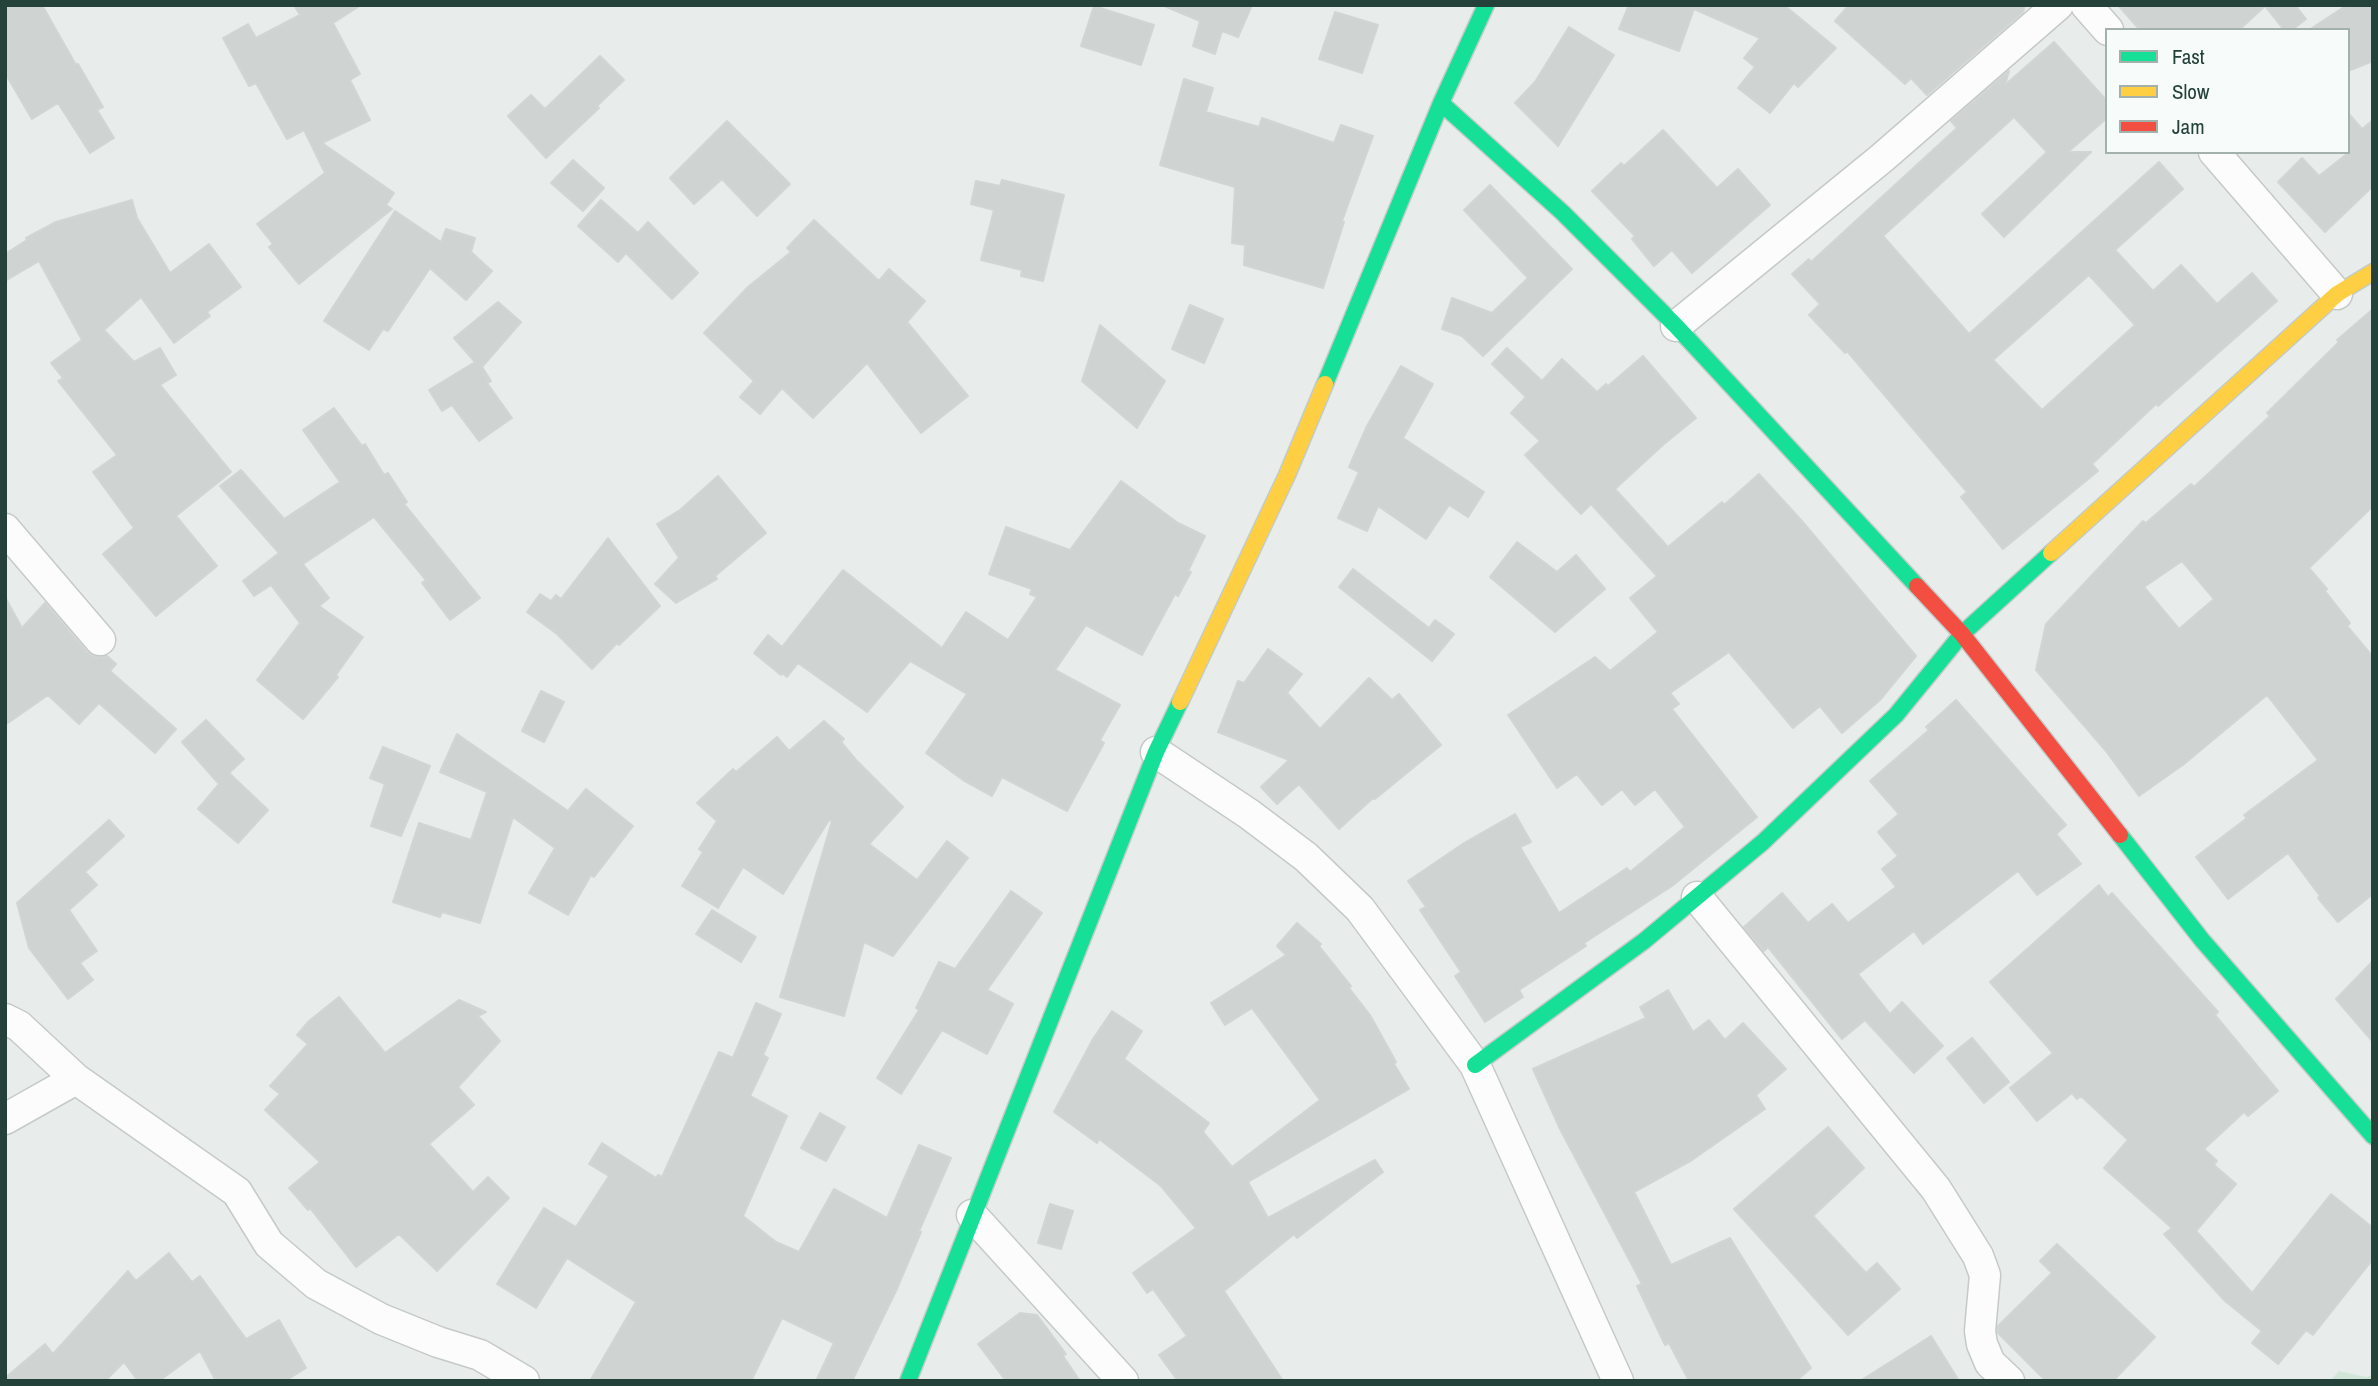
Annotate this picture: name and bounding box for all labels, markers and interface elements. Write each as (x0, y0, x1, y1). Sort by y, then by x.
legend (2105, 28, 2350, 154)
text: Fast (2172, 42, 2205, 71)
text: Slow (2172, 77, 2209, 106)
text: Jam (2172, 112, 2205, 141)

